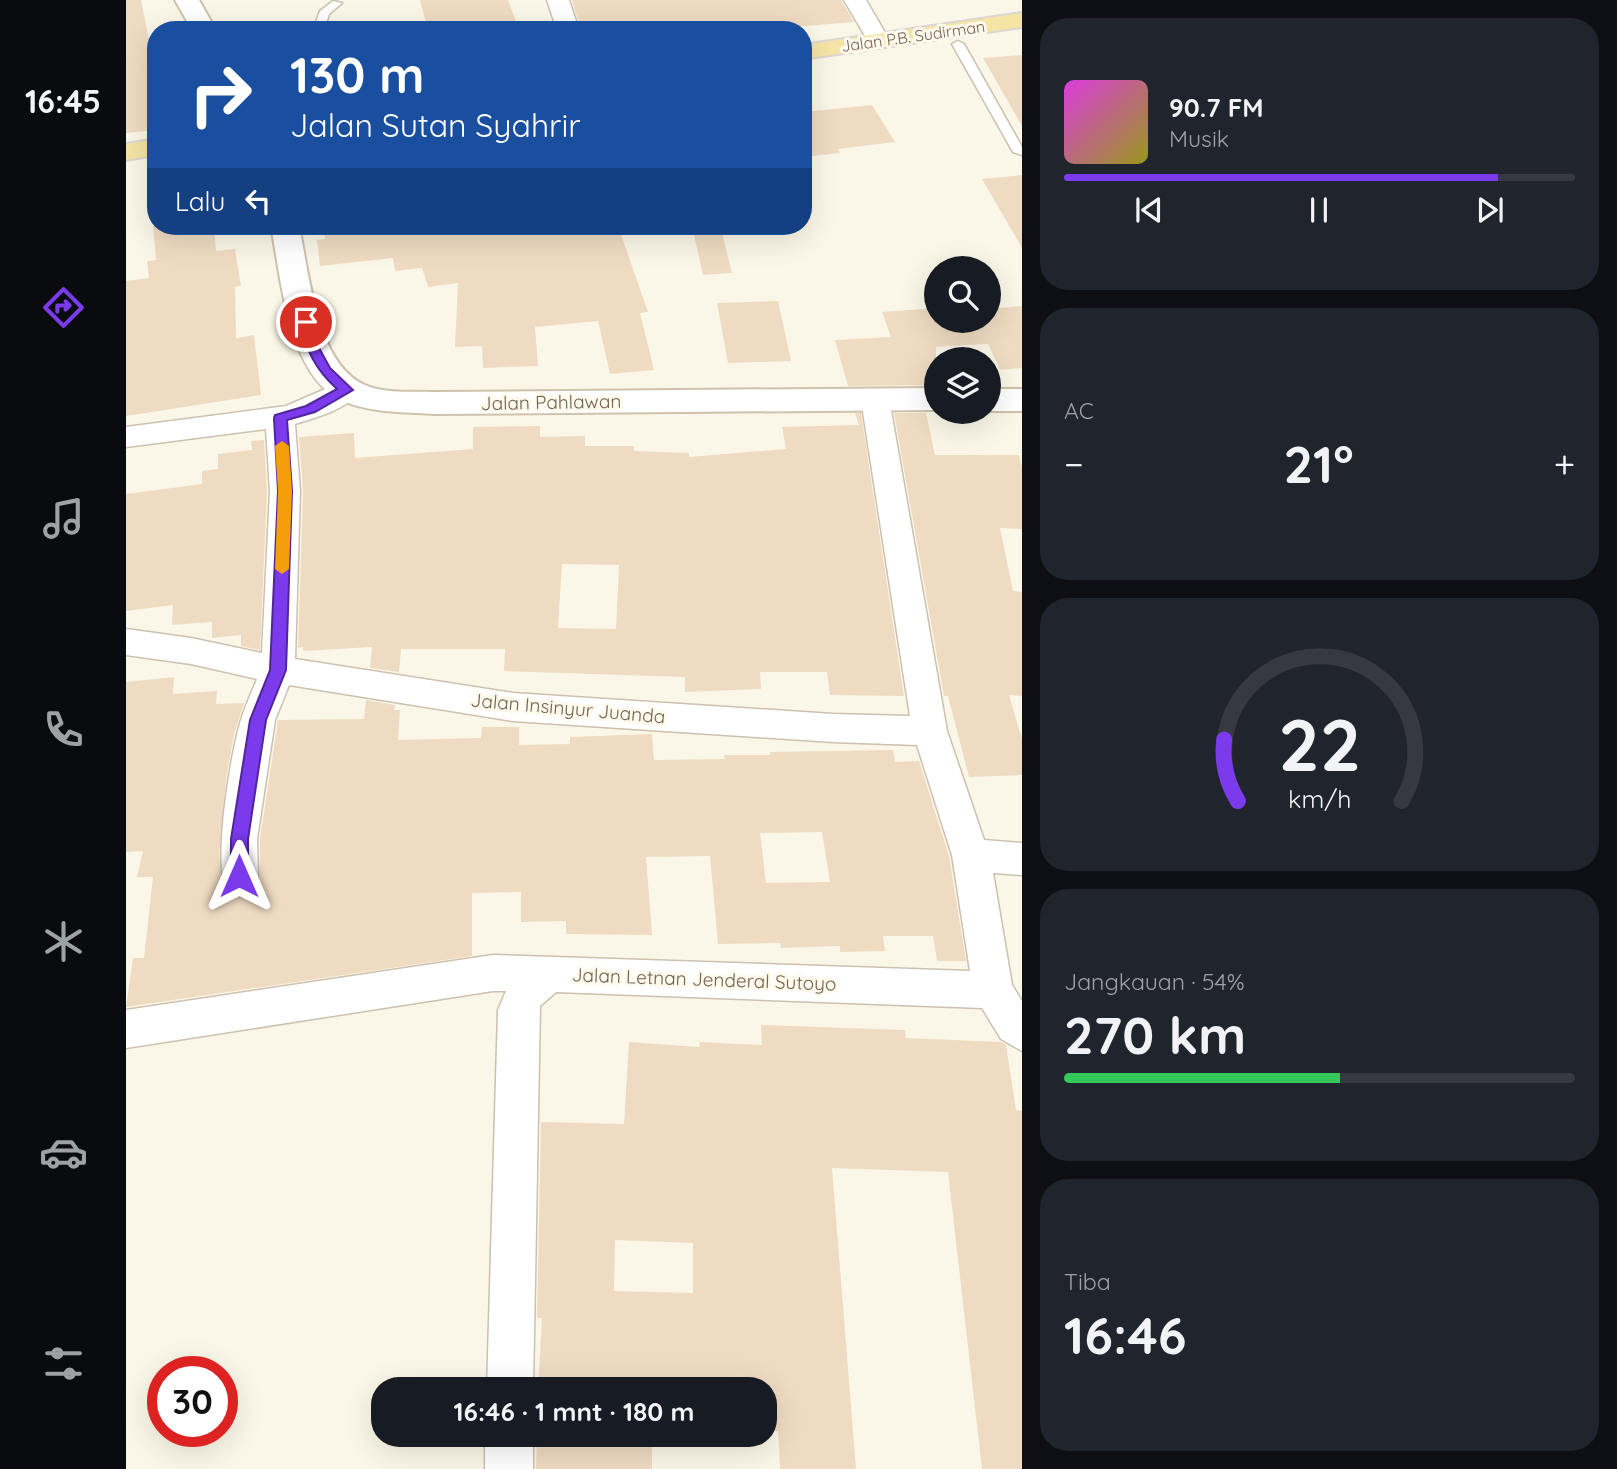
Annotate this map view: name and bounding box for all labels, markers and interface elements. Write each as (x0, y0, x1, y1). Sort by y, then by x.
street label: Jalan P.B. Sudirman (840, 16, 986, 56)
text: 130 m (290, 44, 424, 105)
icon: right (175, 49, 266, 140)
text: 16:45 (25, 81, 101, 121)
text: 90.7 FM (1169, 91, 1264, 124)
text: Jalan Sutan Syahrir (290, 105, 581, 145)
text: Musik (1169, 124, 1229, 153)
icon: left (239, 182, 277, 220)
text: Lalu (175, 185, 225, 218)
icon: previous (1130, 191, 1168, 229)
icon: pause (1300, 191, 1338, 229)
icon: next (1471, 191, 1509, 229)
map controls (924, 256, 1001, 424)
button: search (924, 256, 1001, 333)
icon: directions (39, 283, 88, 332)
pin (276, 292, 336, 352)
icon: arrive (287, 303, 325, 341)
button: layers (924, 347, 1001, 424)
street label: Jalan Pahlawan (480, 389, 622, 415)
text: AC (1064, 396, 1094, 425)
text: 21° (1284, 431, 1354, 496)
text: − (1064, 440, 1084, 488)
text: + (1554, 440, 1575, 488)
icon: music (39, 494, 88, 543)
street label: Jalan Insinyur Juanda (470, 688, 666, 728)
text: 22 (1278, 698, 1361, 789)
icon: phone (39, 705, 88, 754)
text: km/h (1288, 782, 1351, 813)
position arrow (202, 839, 276, 913)
icon: climate (39, 917, 88, 966)
street label: Jalan Letnan Jenderal Sutoyo (571, 962, 837, 996)
text: Jangkauan · 54% (1064, 967, 1245, 996)
text: 270 km (1064, 1002, 1246, 1067)
icon: car (39, 1128, 88, 1177)
text: Tiba (1064, 1267, 1111, 1296)
text: 16:46 (1064, 1302, 1187, 1367)
icon: filters (39, 1339, 88, 1388)
speed limit sign: 30 (147, 1356, 238, 1447)
text: 16:46 · 1 mnt · 180 m (454, 1395, 695, 1428)

